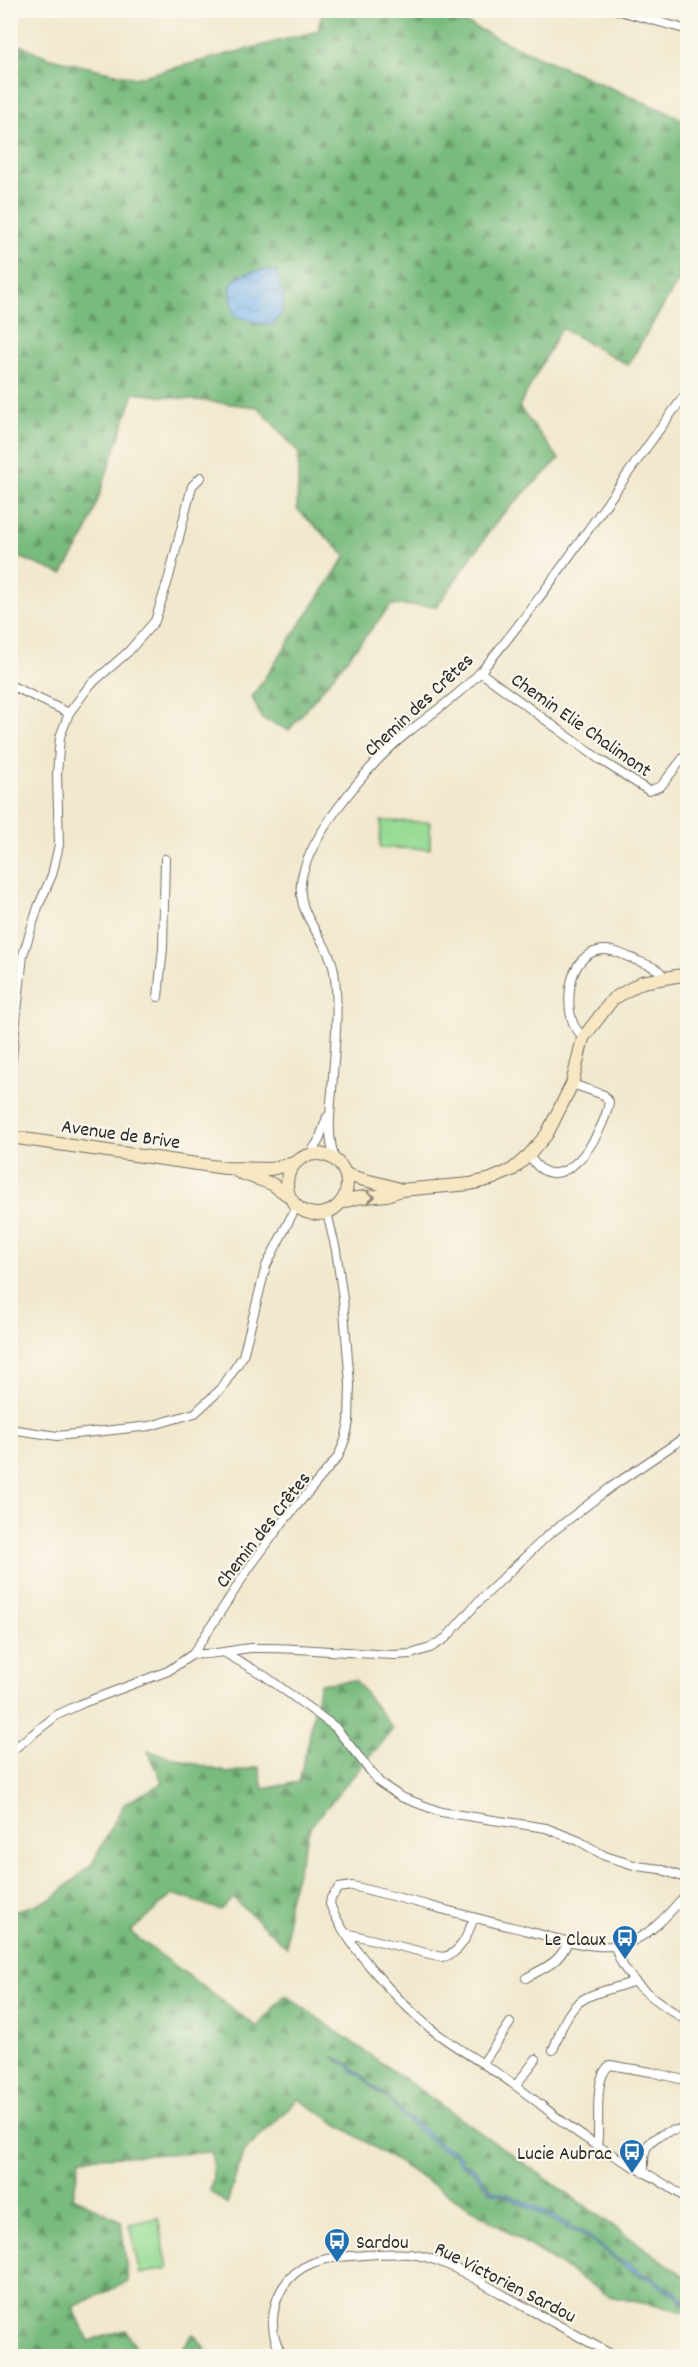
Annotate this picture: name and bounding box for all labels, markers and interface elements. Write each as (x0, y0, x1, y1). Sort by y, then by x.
street label: Chemin des Crêtes (359, 648, 481, 764)
street label: Chemin Elie Chalimont (504, 667, 656, 786)
street label: Avenue de Brive (59, 1114, 182, 1158)
one-way arrow (366, 1190, 375, 1203)
street label: Chemin des Crêtes (210, 1467, 319, 1595)
bus stop icon: Le Claux (610, 1923, 640, 1961)
place label: Le Claux (544, 1927, 607, 1955)
bus stop icon: Lucie Aubrac (617, 2137, 647, 2175)
place label: Lucie Aubrac (517, 2141, 612, 2169)
bus stop icon: Sardou (322, 2226, 352, 2264)
place label: Sardou (356, 2230, 409, 2258)
street label: Rue Victorien Sardou (429, 2236, 580, 2331)

